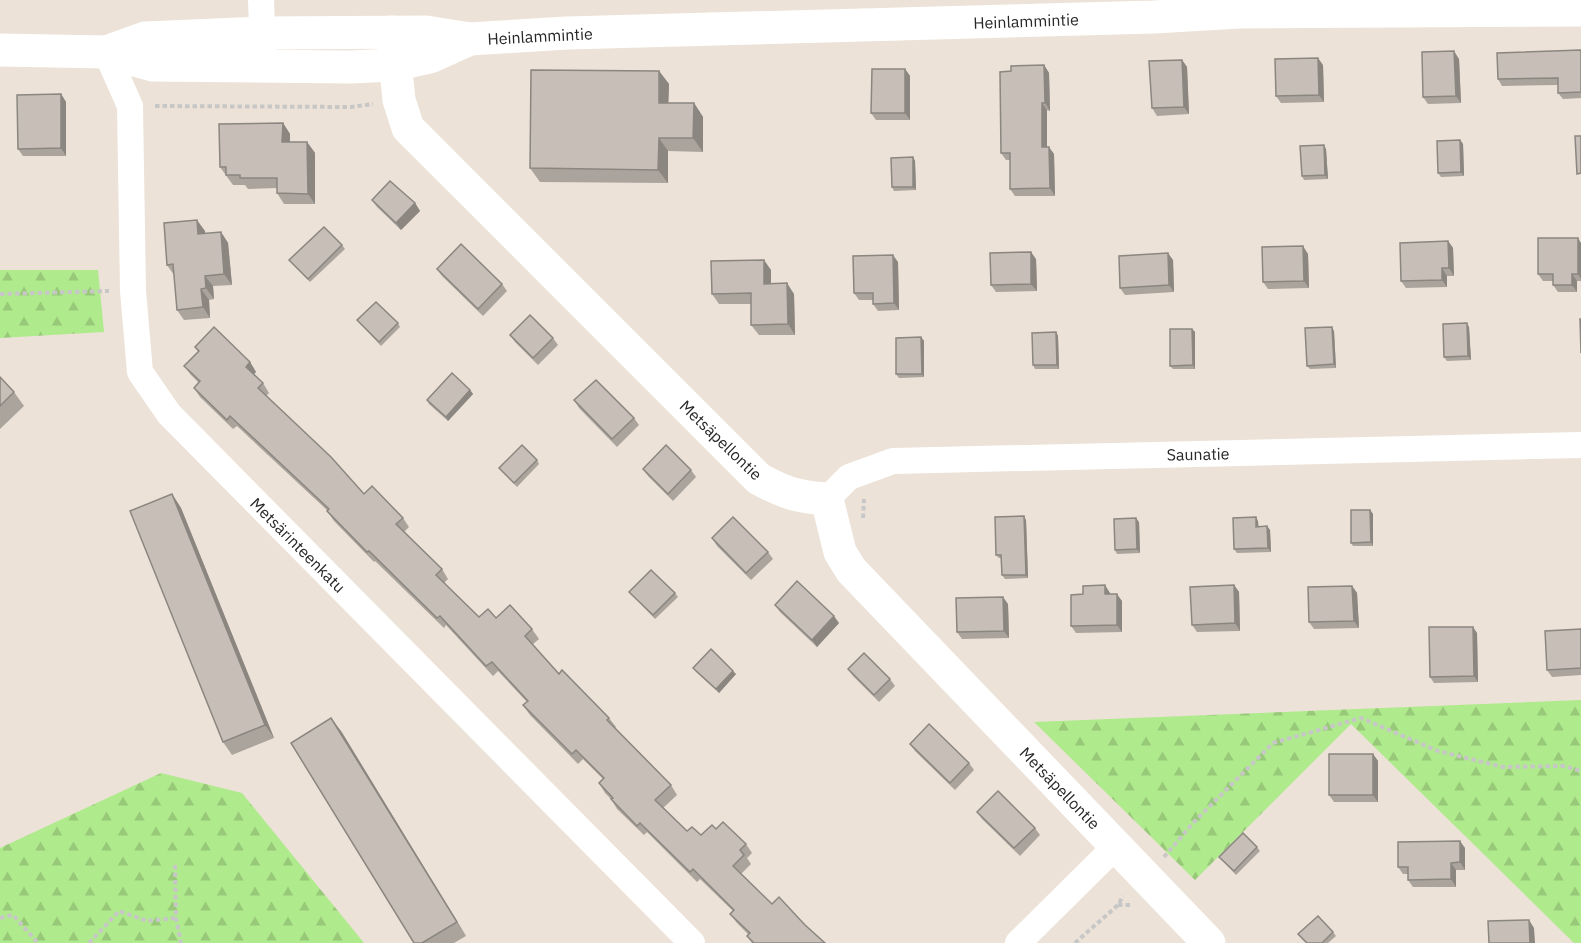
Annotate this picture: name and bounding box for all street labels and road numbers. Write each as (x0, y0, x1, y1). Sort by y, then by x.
street label: Heinlammintie (973, 9, 1079, 33)
street label: Heinlammintie (487, 23, 593, 49)
street label: Metsäpellontie (676, 396, 767, 484)
street label: Saunatie (1166, 443, 1230, 465)
street label: Metsärinteenkatu (246, 493, 350, 597)
street label: Metsäpellontie (1016, 743, 1104, 834)

